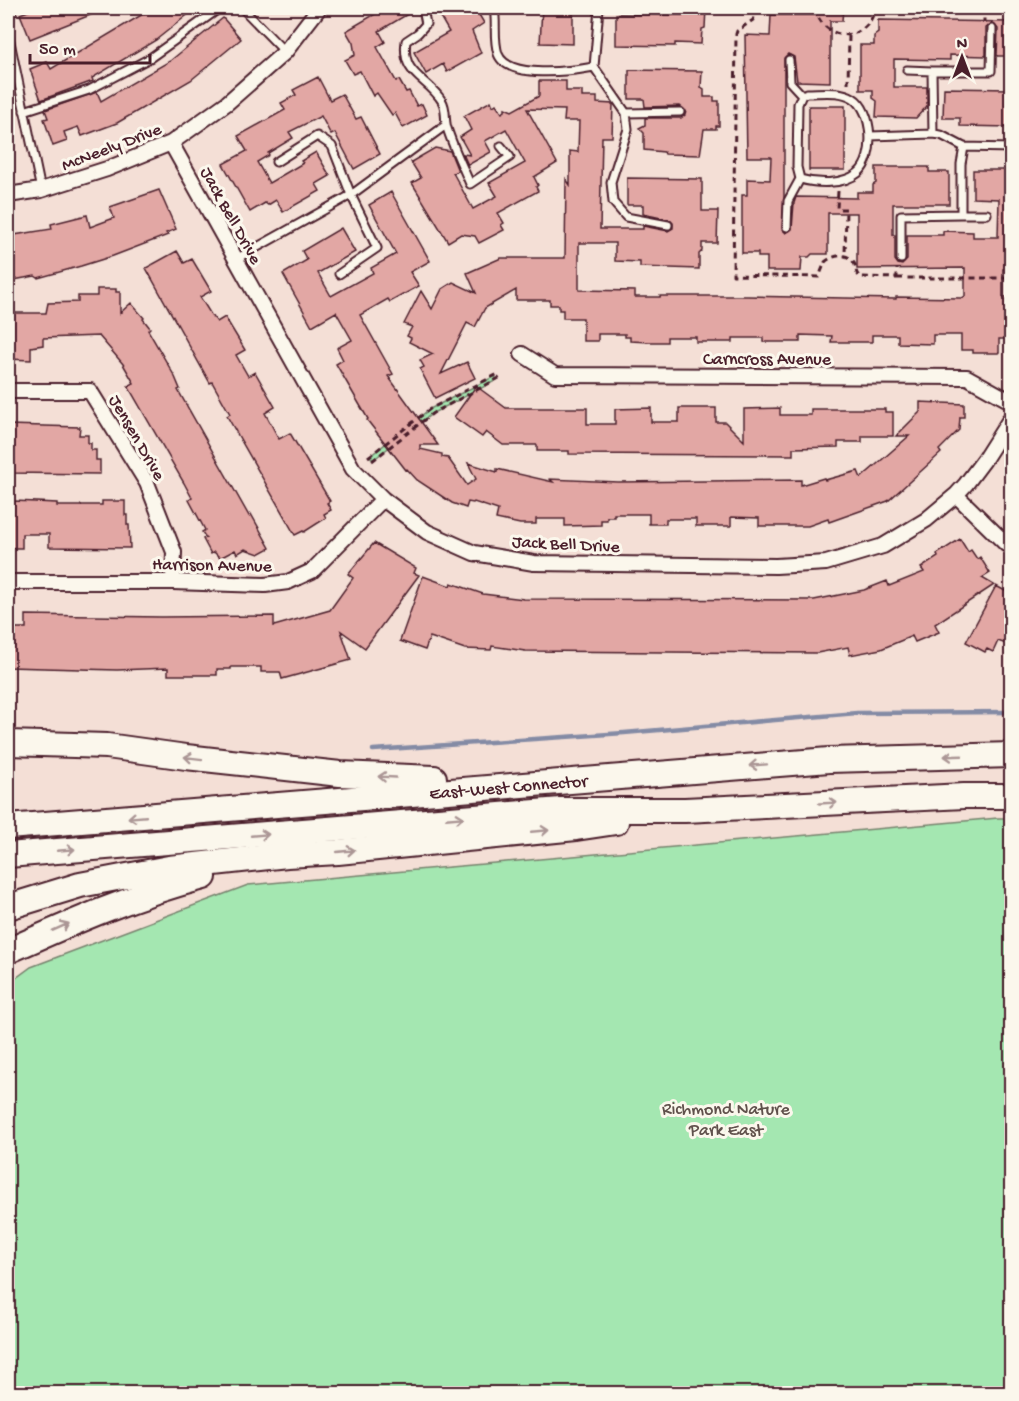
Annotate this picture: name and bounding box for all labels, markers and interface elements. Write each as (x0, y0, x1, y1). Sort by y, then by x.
scale bar (30, 27, 150, 65)
north arrow (932, 27, 992, 87)
text: N (957, 36, 968, 55)
text: 50 m (39, 40, 76, 61)
street label: McNeely Drive (59, 119, 165, 177)
street label: Jack Bell Drive (194, 164, 265, 269)
street label: Carncross Avenue (703, 350, 832, 371)
street label: Jensen Drive (103, 392, 169, 485)
street label: Jack Bell Drive (511, 532, 621, 559)
street label: Harrison Avenue (152, 555, 273, 578)
one-way arrow (944, 750, 964, 762)
one-way arrow (184, 752, 204, 763)
one-way arrow (749, 760, 769, 771)
one-way arrow (378, 771, 398, 782)
street label: East-West Connector (429, 772, 590, 806)
one-way arrow (817, 797, 837, 808)
one-way arrow (127, 811, 147, 822)
one-way arrow (444, 813, 464, 824)
one-way arrow (529, 825, 549, 836)
one-way arrow (250, 829, 270, 840)
one-way arrow (55, 844, 75, 855)
one-way arrow (335, 845, 355, 856)
one-way arrow (51, 921, 69, 933)
park label: Richmond Nature Park East (662, 1100, 791, 1142)

